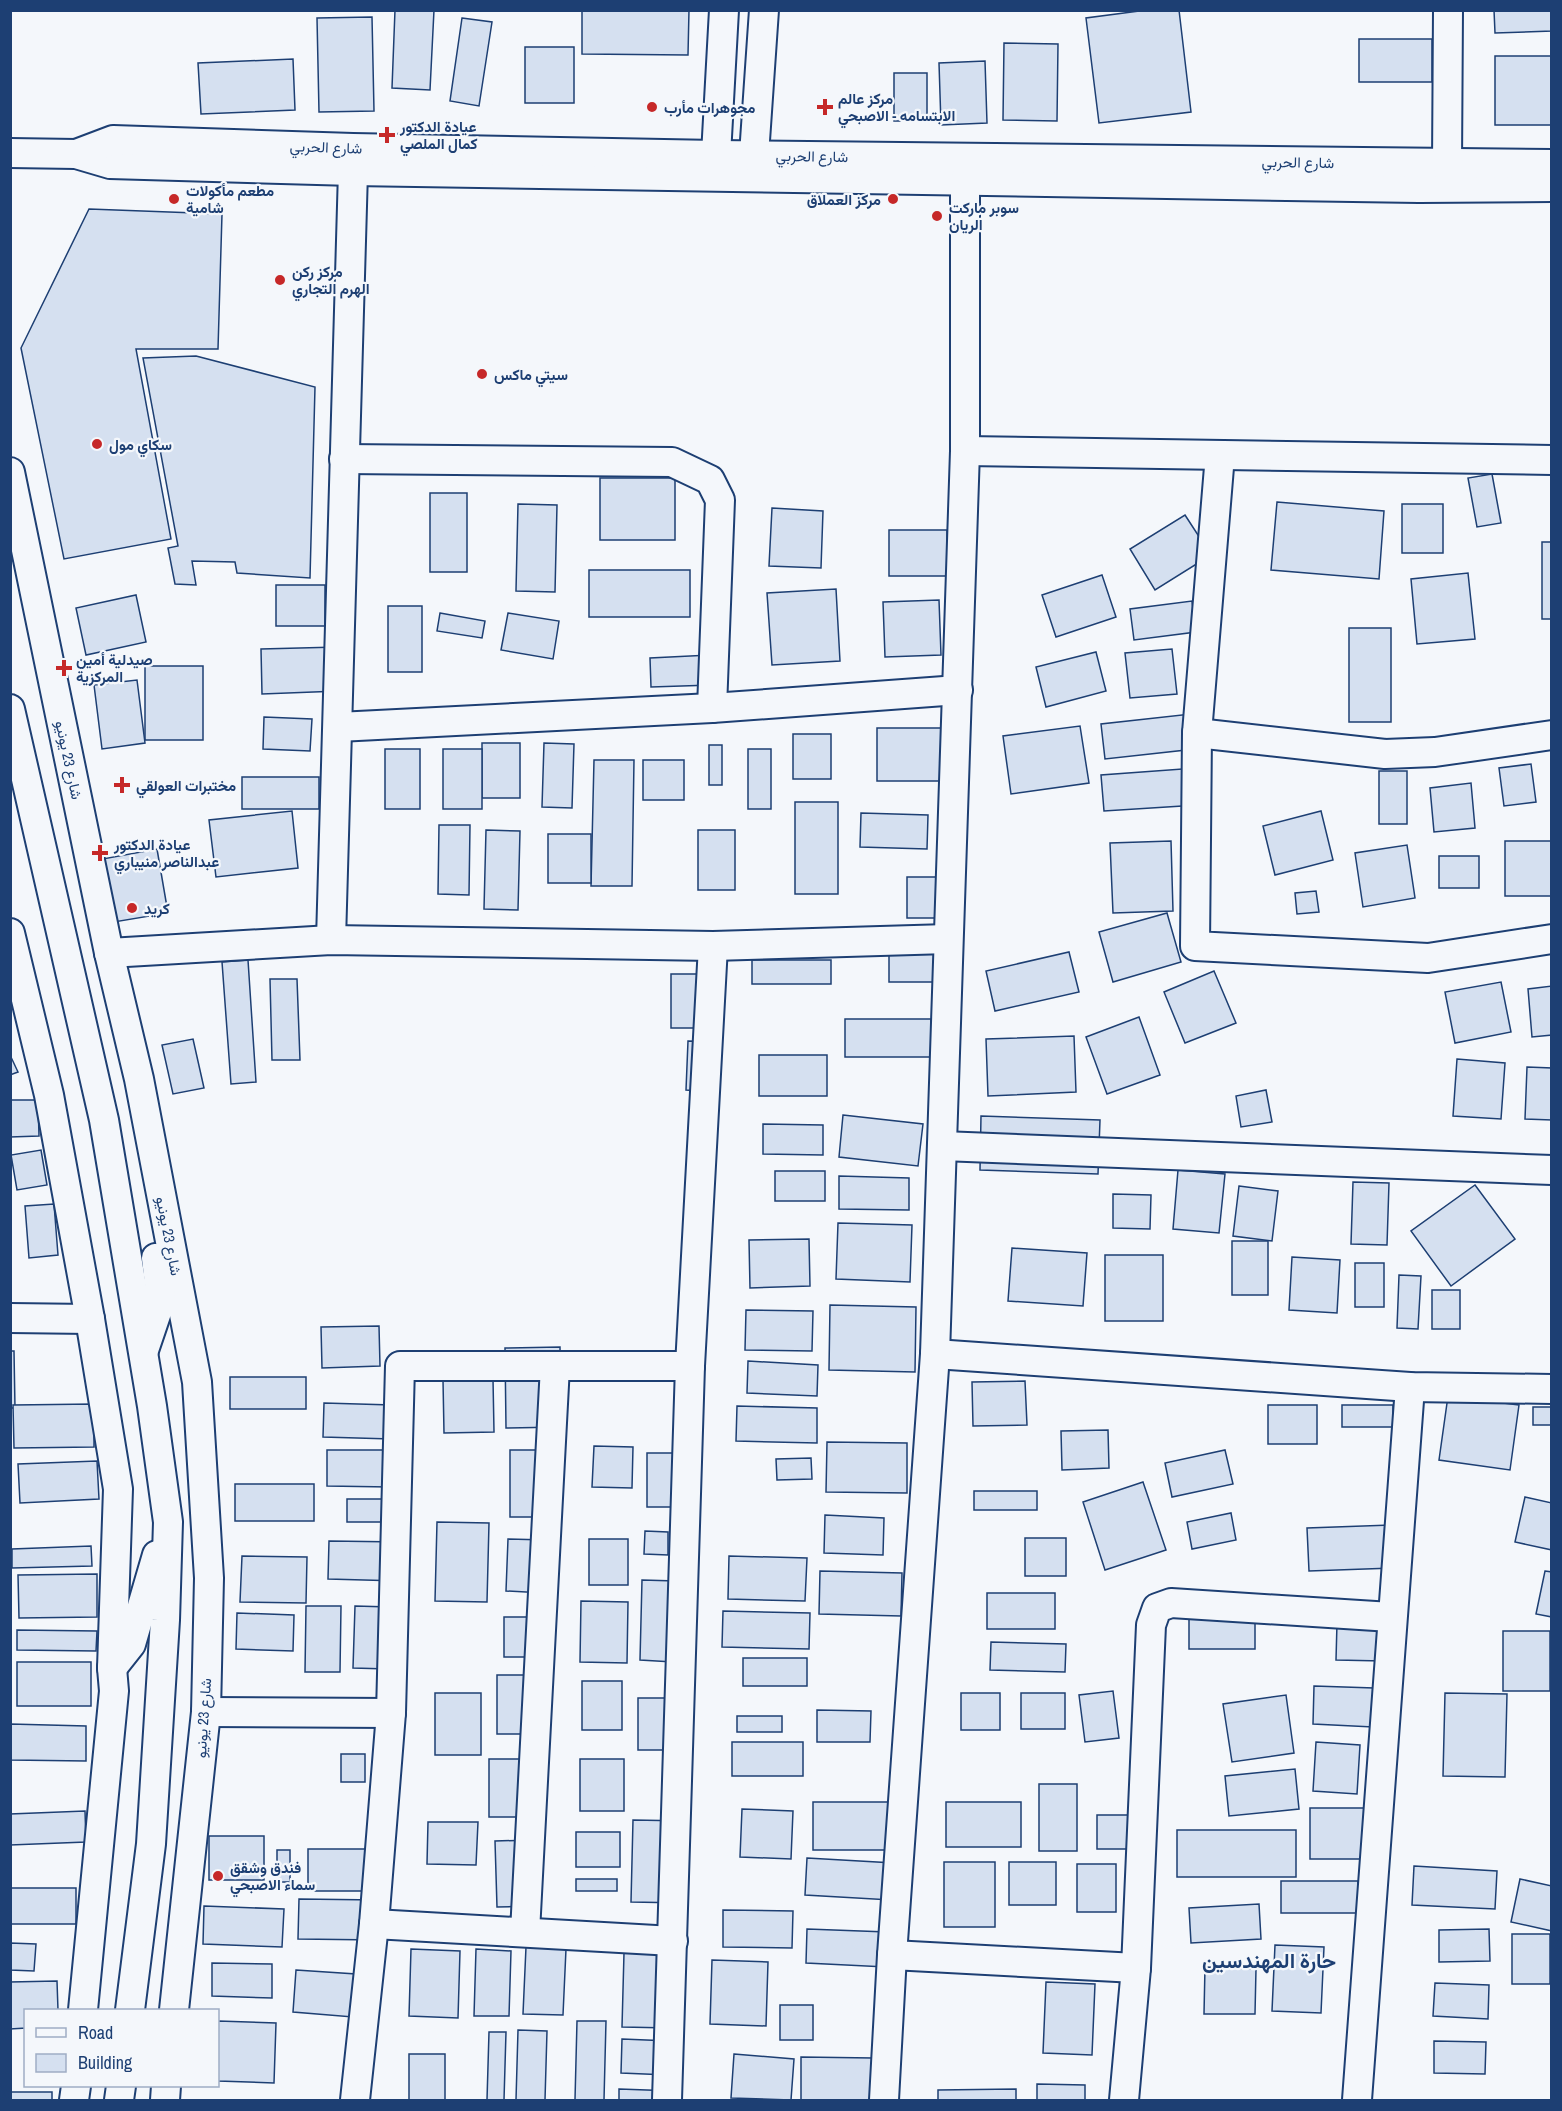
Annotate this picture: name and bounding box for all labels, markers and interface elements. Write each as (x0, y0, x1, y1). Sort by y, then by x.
place label: مركز عالم الابتسامه - الاصبحي (838, 88, 955, 129)
place label: مجوهرات مأرب (664, 97, 755, 118)
marker: مركز عالم الابتسامه - الاصبحي (816, 98, 834, 116)
marker: مجوهرات مأرب (645, 100, 659, 114)
place label: عيادة الدكتور كمال الملصي (399, 116, 478, 157)
marker: عيادة الدكتور كمال الملصي (378, 126, 396, 144)
street label: شارع الحربي (289, 135, 363, 162)
street label: شارع الحربي (775, 145, 849, 170)
street label: شارع الحربي (1261, 151, 1335, 176)
place label: مطعم مأكولات شامية (186, 180, 274, 218)
place label: مركز العملاق (807, 189, 881, 210)
marker: مطعم مأكولات شامية (167, 192, 181, 206)
marker: مركز العملاق (886, 192, 900, 206)
place label: سوبر ماركت الريان (949, 197, 1019, 235)
marker: سوبر ماركت الريان (930, 209, 944, 223)
place label: مركز ركن الهرم التجاري (292, 261, 370, 302)
marker: مركز ركن الهرم التجاري (273, 273, 287, 287)
place label: سيتي ماكس (494, 364, 568, 388)
marker: سيتي ماكس (475, 367, 489, 381)
place label: سكاي مول (109, 434, 172, 458)
marker: سكاي مول (90, 437, 104, 451)
place label: صيدلية أمين المركزية (76, 649, 153, 687)
marker: صيدلية أمين المركزية (57, 661, 71, 675)
street label: شارع 23 يونيو (49, 719, 88, 802)
place label: مختبرات العولقي (136, 775, 236, 799)
marker: مختبرات العولقي (113, 776, 131, 794)
place label: عيادة الدكتور عبدالناصر منيباري (113, 834, 219, 875)
marker: عيادة الدكتور عبدالناصر منيباري (91, 844, 109, 862)
place label: كريد (144, 898, 170, 919)
marker: كريد (125, 901, 139, 915)
street label: شارع 23 يونيو (150, 1195, 187, 1278)
street label: شارع 23 يونيو (190, 1677, 217, 1759)
place label: فندق وشقق سماء الاصبحي (230, 1857, 315, 1898)
marker: فندق وشقق سماء الاصبحي (211, 1869, 225, 1883)
district label: حارة المهندسين (1202, 1946, 1336, 1975)
legend (24, 2009, 219, 2087)
text: Road (78, 2020, 113, 2045)
text: Building (78, 2050, 133, 2075)

